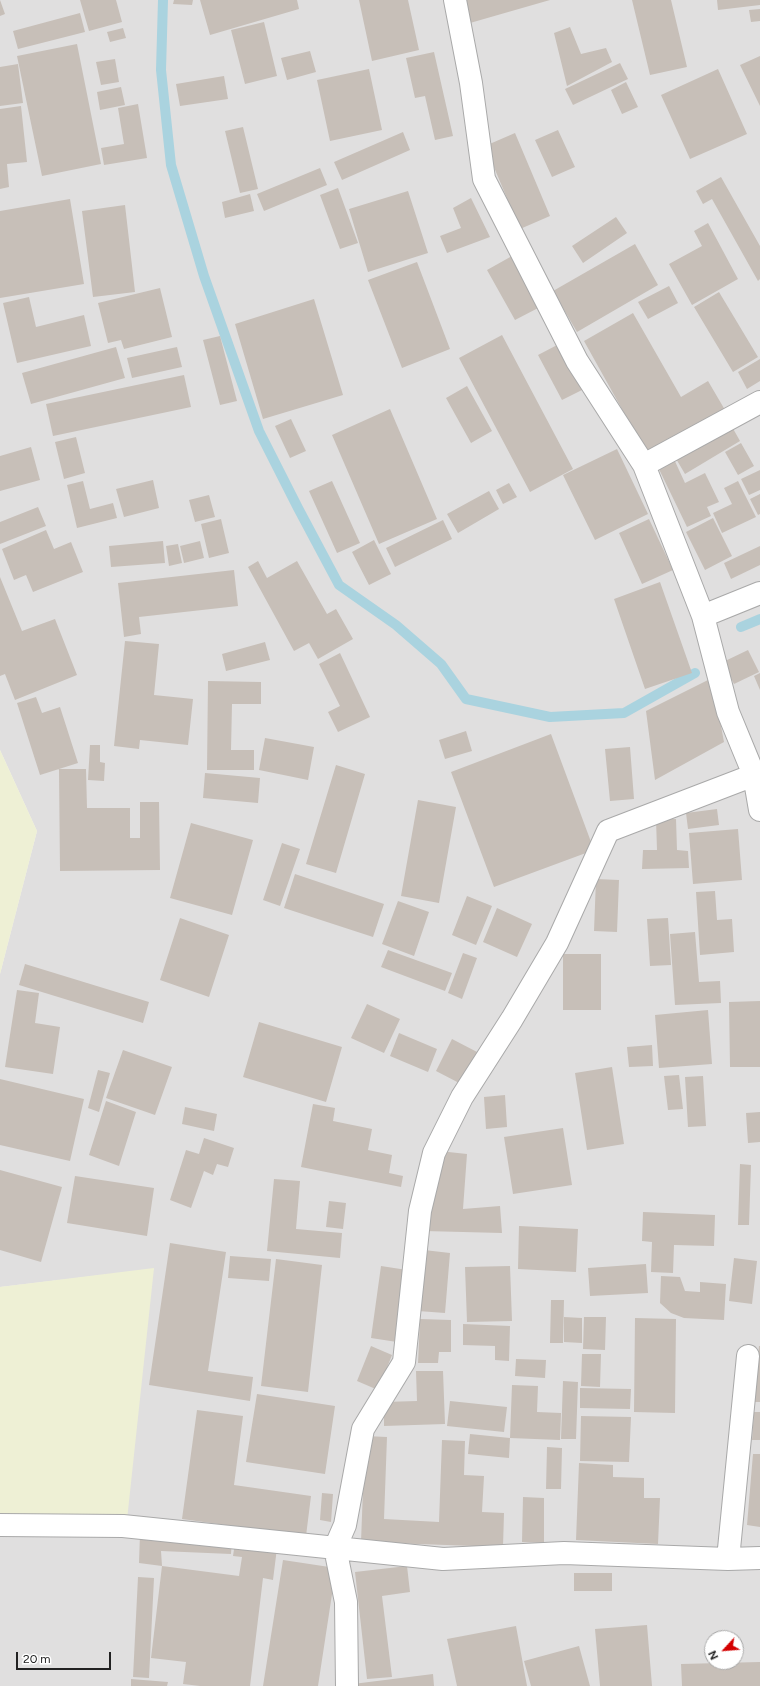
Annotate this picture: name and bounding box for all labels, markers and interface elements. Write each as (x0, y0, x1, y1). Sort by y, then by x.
north arrow (704, 1630, 744, 1670)
scale bar (18, 1644, 113, 1670)
text: N (706, 1648, 721, 1662)
text: 20 m (23, 1652, 51, 1666)

